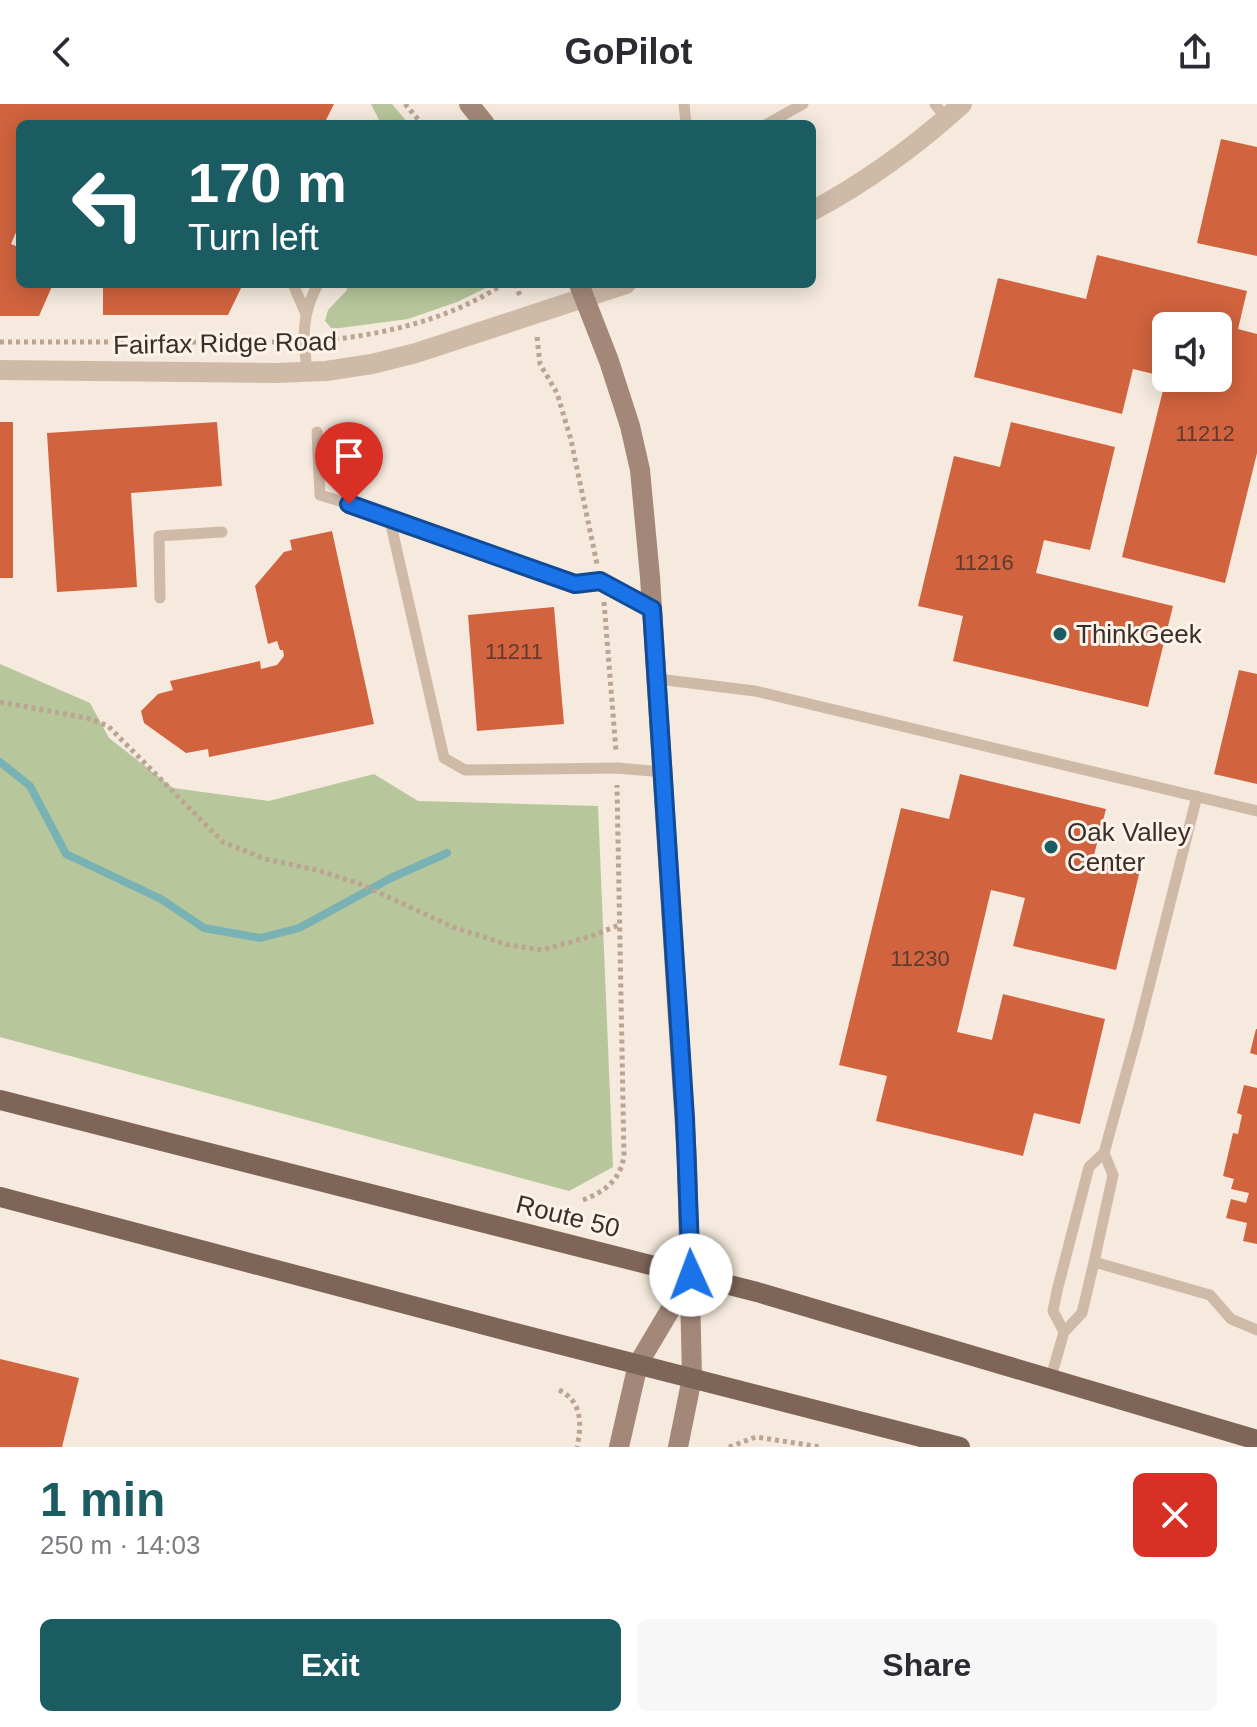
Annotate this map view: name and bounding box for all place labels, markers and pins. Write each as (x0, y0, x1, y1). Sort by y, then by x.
pin (315, 422, 383, 504)
place label: ThinkGeek (1076, 619, 1203, 649)
marker: ThinkGeek (1051, 625, 1069, 643)
place label: Oak Valley Center (1067, 817, 1191, 877)
marker: Oak Valley Center (1042, 838, 1060, 856)

